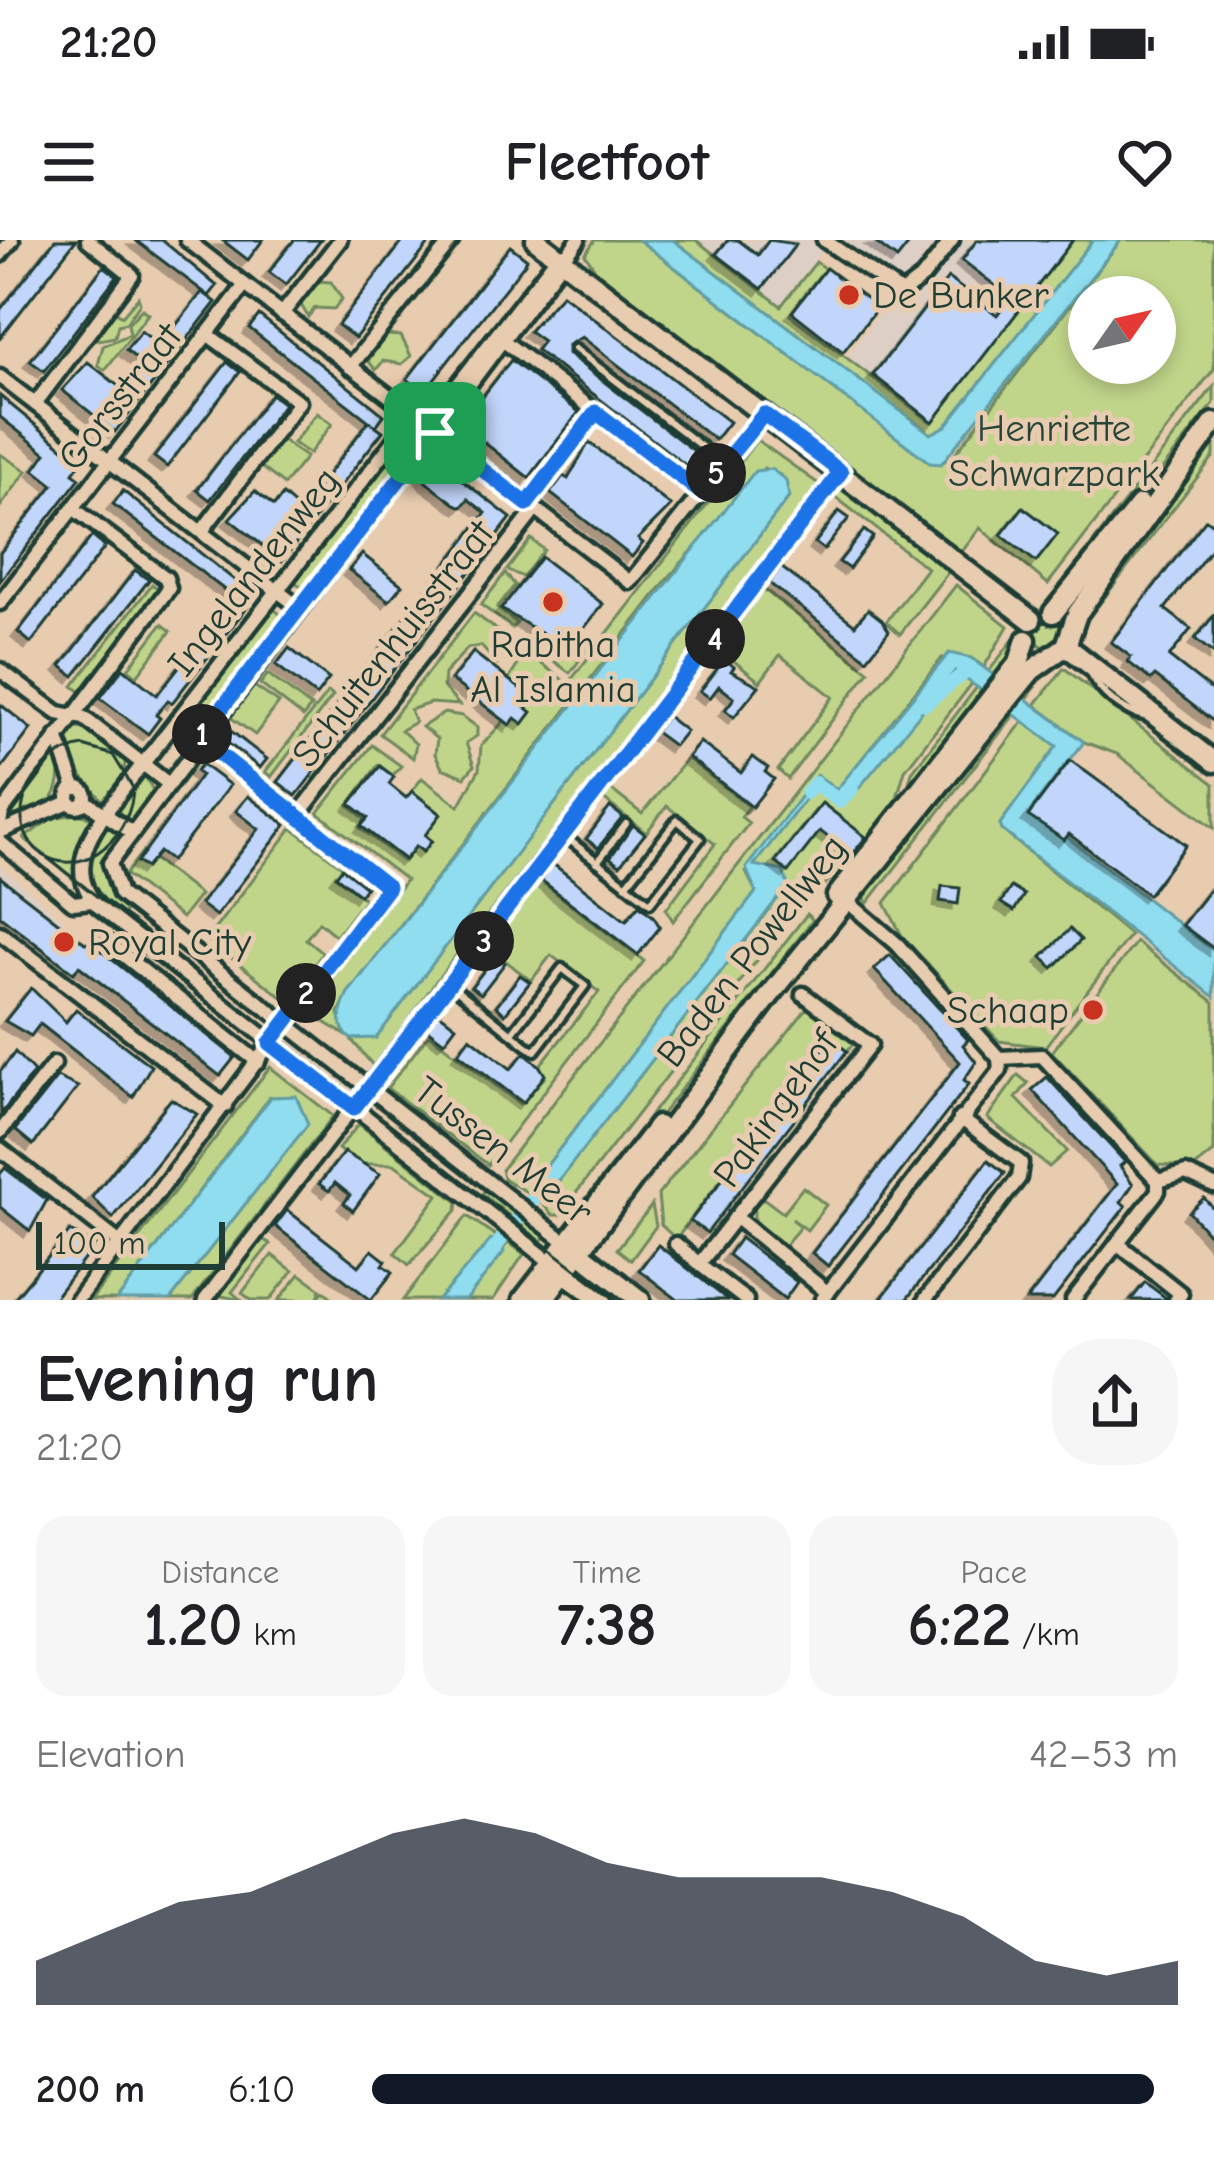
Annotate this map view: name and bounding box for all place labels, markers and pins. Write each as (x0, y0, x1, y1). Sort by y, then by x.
place label: De Bunker (873, 273, 1049, 318)
marker: De Bunker (836, 282, 862, 308)
pin (384, 382, 486, 484)
pin: 5 (686, 443, 746, 503)
marker: Rabitha Al Islamia (540, 589, 566, 615)
pin: 4 (685, 609, 745, 669)
place label: Rabitha Al Islamia (470, 622, 636, 712)
pin: 1 (172, 704, 232, 764)
pin: 3 (454, 911, 514, 971)
place label: Royal City (88, 920, 252, 965)
marker: Royal City (51, 929, 77, 955)
pin: 2 (276, 963, 336, 1023)
place label: Schaap (947, 988, 1069, 1033)
marker: Schaap (1080, 997, 1106, 1023)

